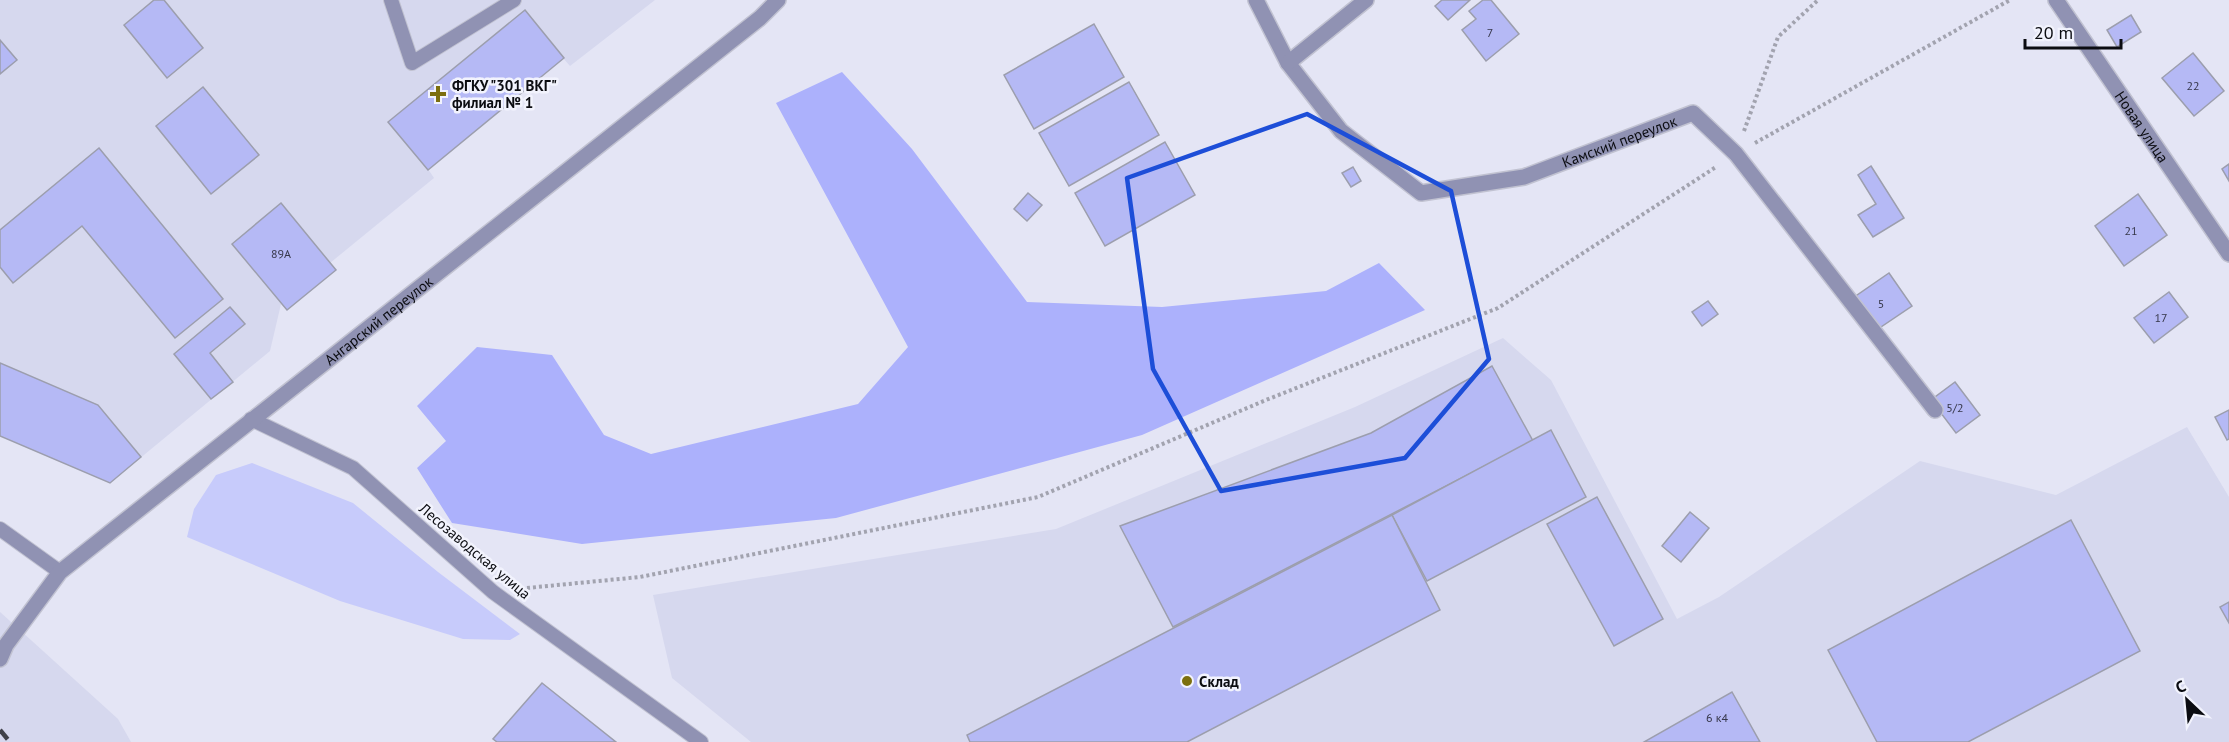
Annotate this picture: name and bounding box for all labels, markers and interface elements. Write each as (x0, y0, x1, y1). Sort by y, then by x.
scale bar (2025, 12, 2121, 50)
text: 20 m (2034, 21, 2073, 44)
house number: 7 (1487, 25, 1493, 40)
place label: ФГКУ "301 ВКГ" филиал № 1 (452, 76, 557, 112)
house number: 22 (2186, 78, 2200, 93)
marker: ФГКУ "301 ВКГ" филиал № 1 (429, 85, 447, 103)
street label: Новая улица (2111, 87, 2173, 166)
street label: Камский переулок (1559, 110, 1680, 171)
house number: 21 (2124, 223, 2138, 238)
house number: 89А (271, 246, 291, 261)
street label: Ангарский переулок (320, 271, 437, 369)
house number: 5 (1878, 296, 1884, 311)
house number: 17 (2154, 310, 2168, 325)
house number: 5/2 (1946, 400, 1964, 415)
street label: Лесозаводская улица (415, 498, 535, 603)
north arrow (2157, 670, 2217, 730)
place label: Склад (1199, 672, 1239, 691)
marker: Склад (1180, 674, 1194, 688)
text: С (2172, 676, 2189, 697)
house number: 6 к4 (1706, 710, 1728, 725)

